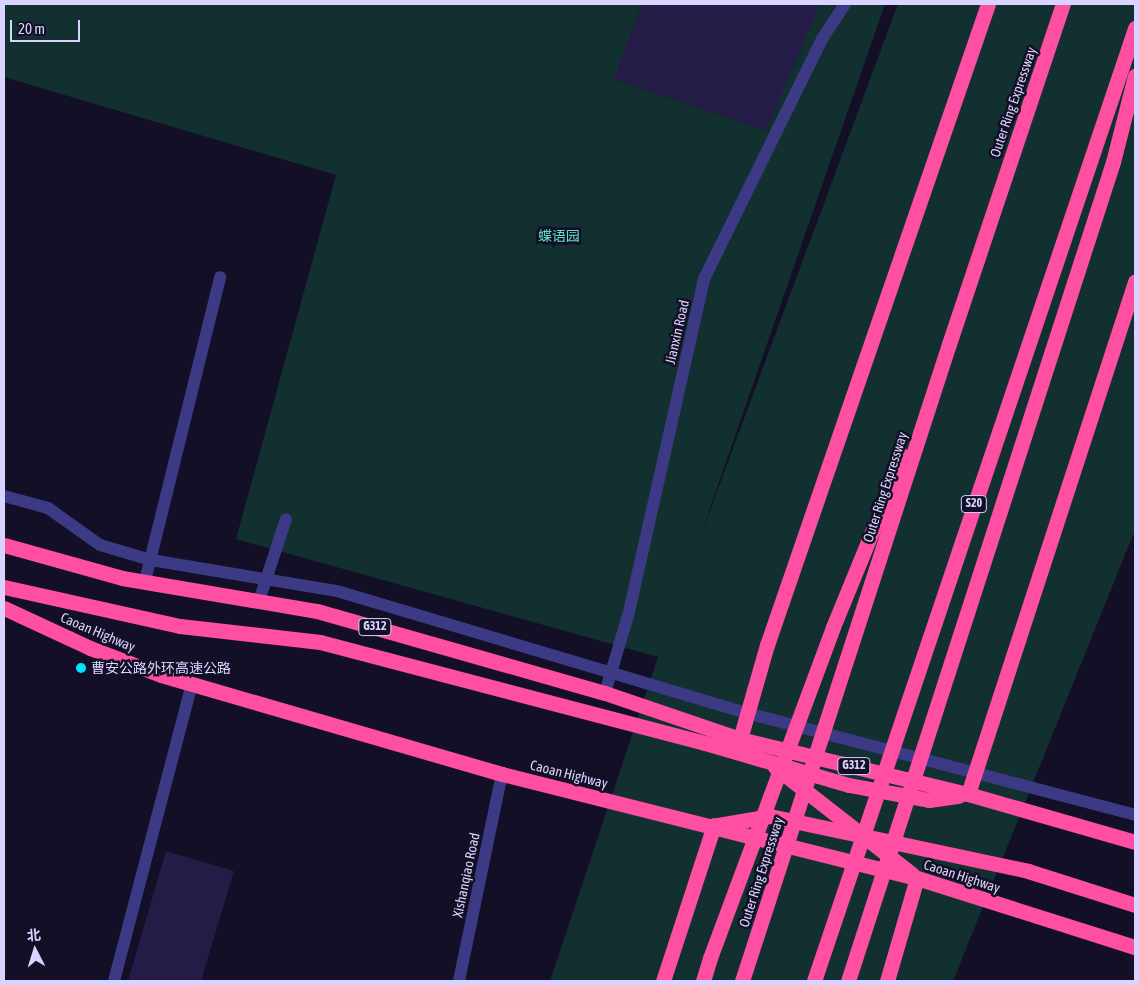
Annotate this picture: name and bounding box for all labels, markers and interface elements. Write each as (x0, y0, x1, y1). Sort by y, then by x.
scale bar (12, 10, 82, 42)
text: 20 m (18, 20, 45, 37)
street label: Outer Ring Expressway (986, 45, 1040, 159)
park label: 蝶语园 (538, 228, 580, 244)
street label: Jianxin Road (661, 298, 693, 366)
street label: Outer Ring Expressway (859, 430, 911, 544)
road number: S20 (960, 494, 988, 514)
street label: Caoan Highway (58, 609, 138, 655)
road number: G312 (358, 618, 392, 636)
place label: 曹安公路外环高速公路 (91, 660, 231, 676)
marker: 曹安公路外环高速公路 (75, 662, 87, 674)
street label: Caoan Highway (529, 756, 609, 792)
road number: G312 (836, 756, 872, 776)
street label: Outer Ring Expressway (735, 815, 787, 929)
street label: Xishanqiao Road (449, 831, 483, 919)
street label: Caoan Highway (922, 856, 1002, 896)
north arrow (10, 925, 60, 975)
text: 北 (26, 926, 41, 944)

